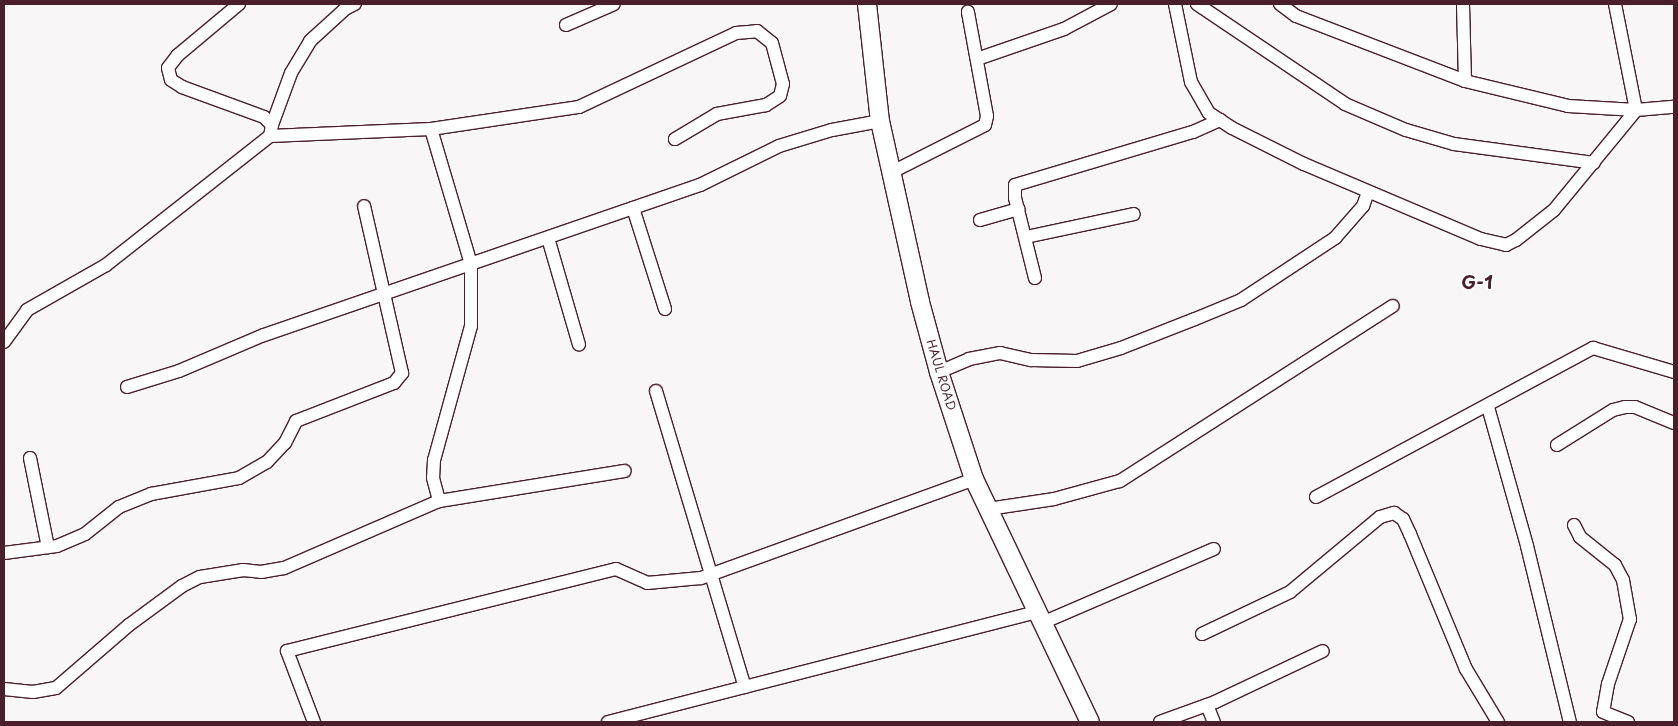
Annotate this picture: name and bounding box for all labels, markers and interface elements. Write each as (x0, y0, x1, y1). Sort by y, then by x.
district label: G-1 (1461, 271, 1493, 293)
street label: HAUL ROAD (923, 337, 959, 413)

